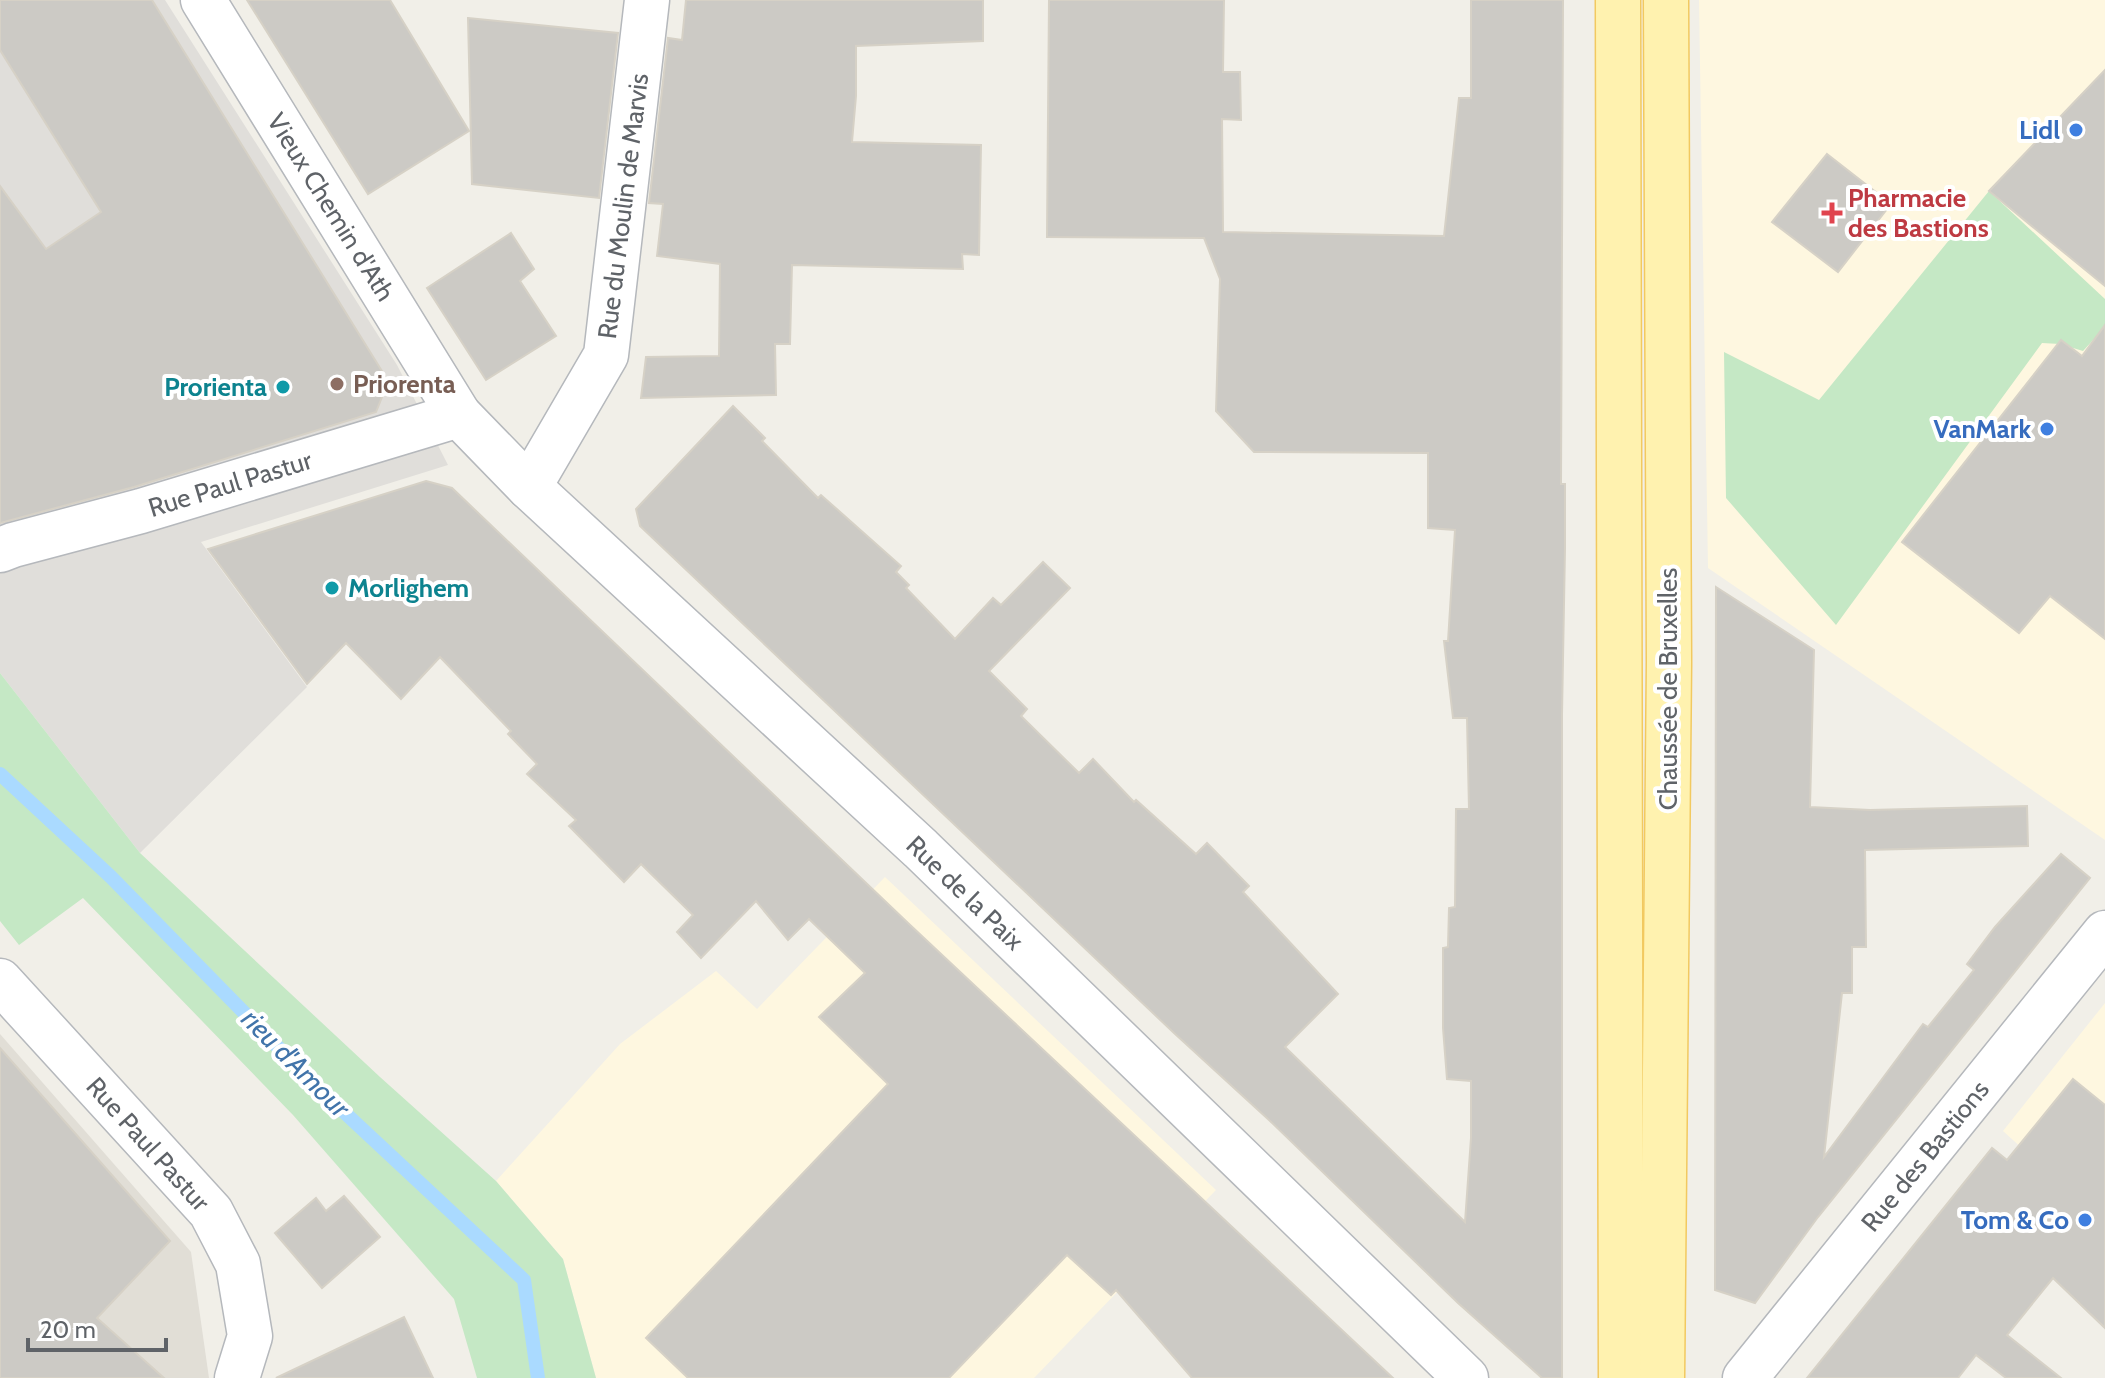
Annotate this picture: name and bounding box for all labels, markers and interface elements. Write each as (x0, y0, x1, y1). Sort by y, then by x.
street label: Rue du Moulin de Marvis (591, 71, 655, 341)
street label: Vieux Chemin d'Ath (260, 107, 402, 307)
place label: Lidl (2019, 114, 2060, 146)
marker: Lidl (2067, 121, 2085, 139)
place label: Pharmacie des Bastions (1848, 182, 1989, 244)
marker: Pharmacie des Bastions (1823, 204, 1841, 222)
place label: Priorenta (353, 368, 456, 400)
place label: Prorienta (164, 371, 267, 403)
marker: Priorenta (328, 375, 346, 393)
marker: Prorienta (274, 378, 292, 396)
place label: VanMark (1933, 413, 2031, 445)
marker: VanMark (2038, 420, 2056, 438)
street label: Rue Paul Pastur (144, 444, 316, 524)
street label: Chaussée de Bruxelles (1652, 568, 1684, 810)
place label: Morlighem (348, 572, 469, 604)
marker: Morlighem (323, 579, 341, 597)
street label: Rue de la Paix (900, 829, 1031, 957)
water label: rieu d'Amour (235, 1002, 358, 1125)
street label: Rue Paul Pastur (80, 1070, 217, 1218)
street label: Rue des Bastions (1854, 1074, 1996, 1238)
place label: Tom & Co (1961, 1204, 2069, 1236)
marker: Tom & Co (2076, 1211, 2094, 1229)
scale bar (28, 1302, 166, 1352)
text: 20 m (40, 1315, 96, 1344)

